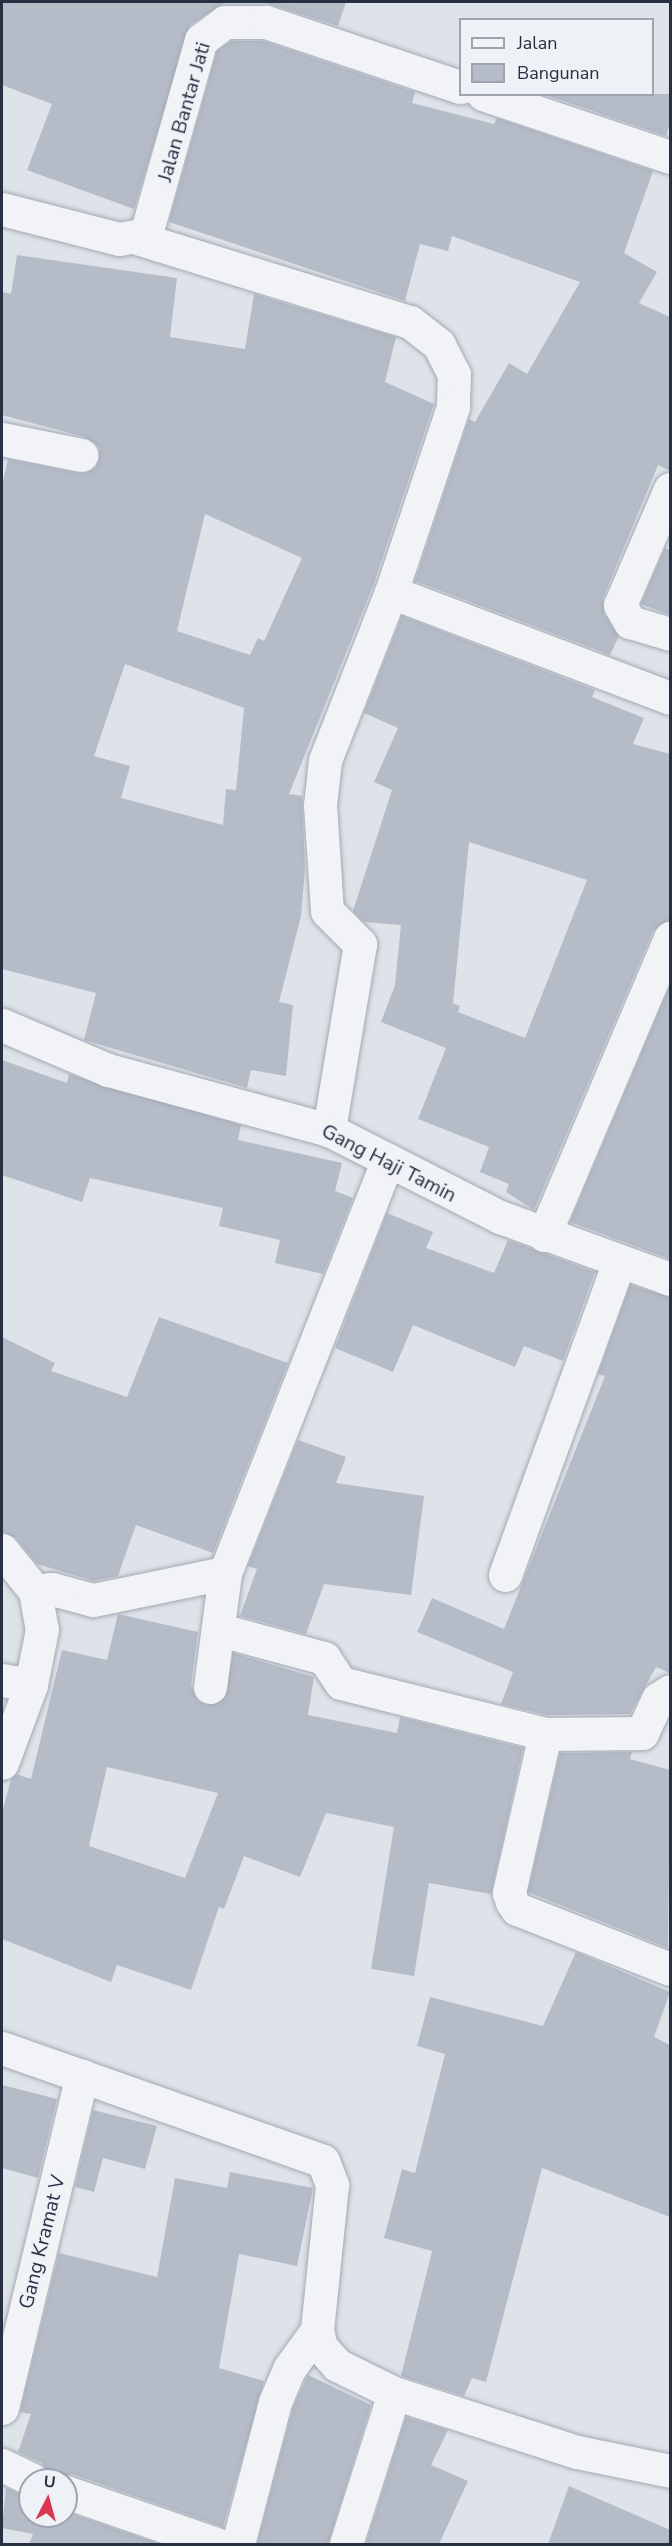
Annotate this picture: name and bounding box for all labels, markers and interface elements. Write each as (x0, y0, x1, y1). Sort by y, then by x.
legend (459, 18, 654, 96)
text: Jalan (517, 31, 557, 55)
street label: Jalan Bantar Jati (153, 39, 215, 185)
text: Bangunan (517, 61, 600, 85)
street label: Gang Haji Tamin (318, 1119, 460, 1207)
street label: Gang Kramat V (14, 2173, 70, 2311)
north arrow (18, 2468, 78, 2528)
text: U (43, 2471, 57, 2494)

